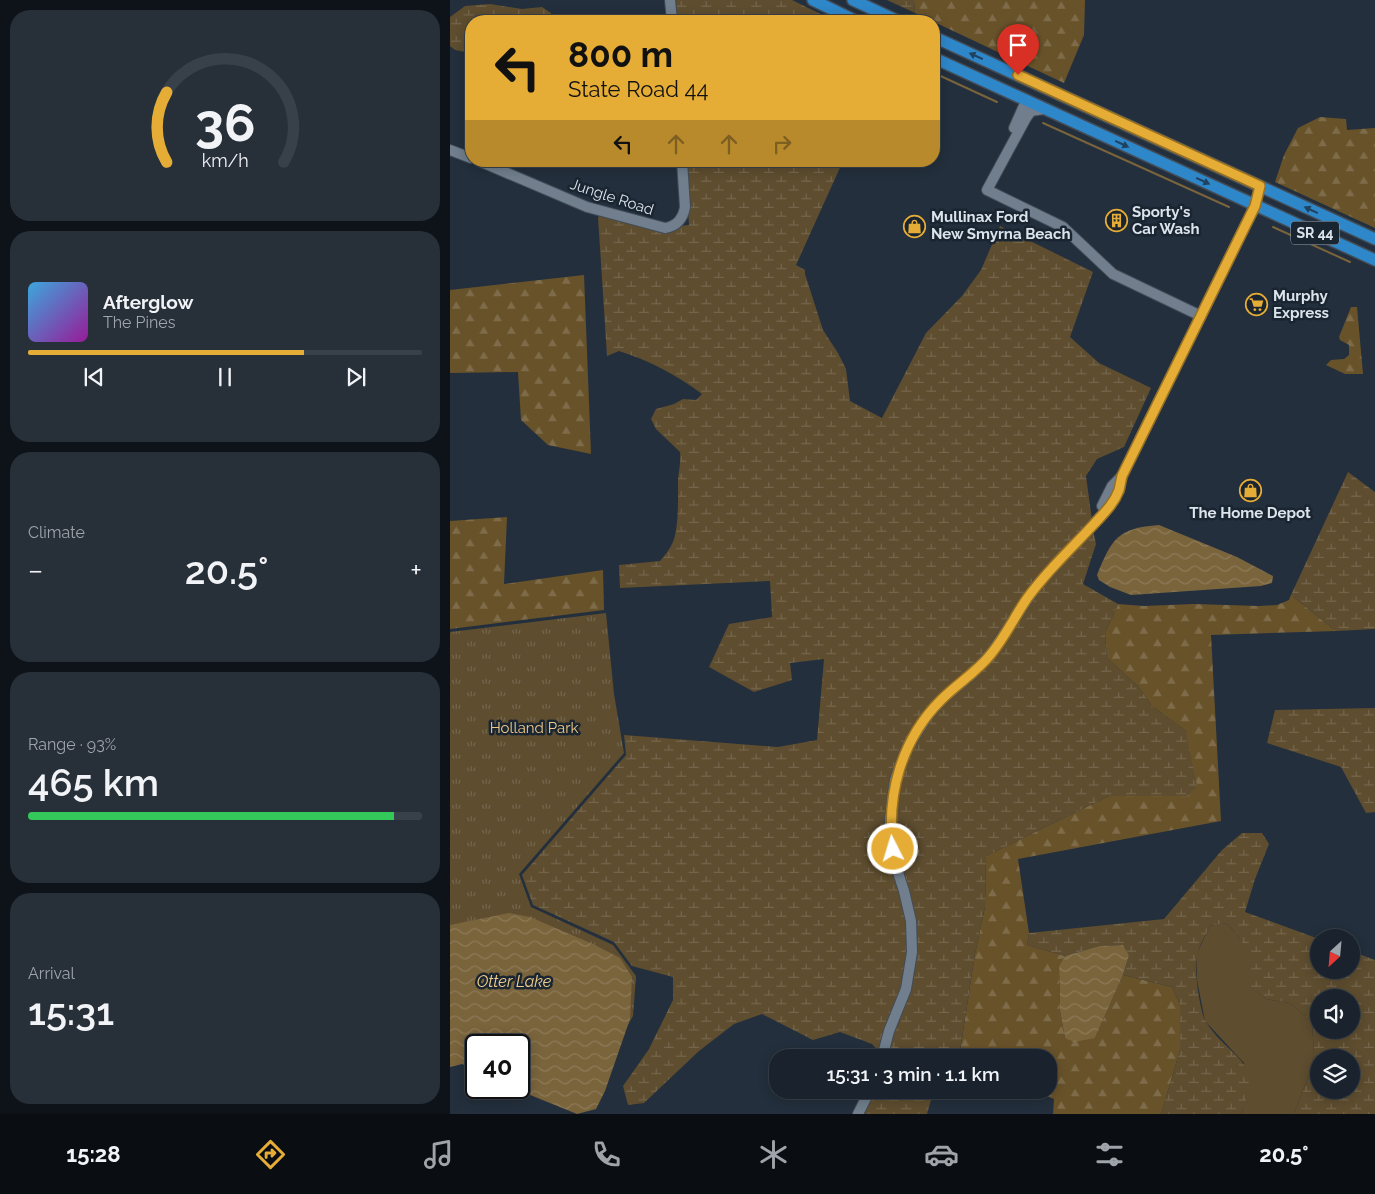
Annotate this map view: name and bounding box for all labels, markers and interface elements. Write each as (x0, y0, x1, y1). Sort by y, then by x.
pin (997, 24, 1039, 75)
icon: arrive (1004, 31, 1032, 59)
text: 800 m (568, 34, 673, 75)
icon: left (485, 35, 550, 100)
one-way arrow (969, 52, 983, 60)
text: State Road 44 (568, 76, 709, 102)
text: 36 (195, 92, 255, 153)
icon: left (609, 130, 637, 158)
icon: ahead (662, 130, 690, 158)
icon: ahead (715, 130, 743, 158)
icon: right (768, 130, 796, 158)
one-way arrow (1115, 141, 1129, 149)
text: km/h (201, 150, 249, 171)
street label: Jungle Road (568, 175, 656, 219)
one-way arrow (1196, 178, 1210, 186)
place label: Sporty's Car Wash (1132, 203, 1199, 238)
one-way arrow (1304, 205, 1318, 213)
place label: Mullinax Ford New Smyrna Beach (931, 208, 1070, 243)
building icon: Sporty's Car Wash (1104, 209, 1128, 233)
shop icon: Mullinax Ford New Smyrna Beach (903, 214, 927, 238)
road number: SR 44 (1291, 222, 1339, 244)
place label: Murphy Express (1273, 287, 1329, 322)
text: Afterglow (103, 291, 193, 313)
supermarket icon: Murphy Express (1245, 293, 1269, 317)
text: The Pines (103, 313, 175, 332)
icon: previous (80, 363, 108, 391)
icon: pause (211, 363, 239, 391)
icon: next (342, 363, 370, 391)
shop icon: The Home Depot (1238, 478, 1262, 502)
place label: The Home Depot (1189, 504, 1311, 522)
text: Climate (28, 523, 85, 542)
text: 20.5° (185, 548, 269, 593)
text: − (28, 554, 43, 587)
text: + (410, 554, 422, 587)
park label: Holland Park (490, 719, 578, 737)
text: Range · 93% (28, 735, 116, 754)
text: 465 km (28, 760, 159, 805)
position arrow (866, 822, 918, 874)
north arrow (1310, 929, 1360, 979)
map controls (1310, 929, 1360, 1099)
text: Arrival (28, 964, 75, 983)
water label: Otter Lake (477, 972, 552, 991)
text: 15:31 (28, 989, 114, 1034)
button: sound (1310, 989, 1360, 1039)
speed limit sign: 40 (465, 1034, 530, 1099)
button: layers (1310, 1049, 1360, 1099)
text: 15:31 · 3 min · 1.1 km (826, 1063, 1000, 1085)
icon: directions (253, 1137, 288, 1172)
icon: music (421, 1137, 456, 1172)
icon: phone (589, 1137, 624, 1172)
icon: climate (756, 1137, 791, 1172)
icon: car (924, 1137, 959, 1172)
icon: filters (1092, 1137, 1127, 1172)
text: 15:28 (66, 1141, 121, 1167)
text: 20.5° (1259, 1141, 1309, 1167)

